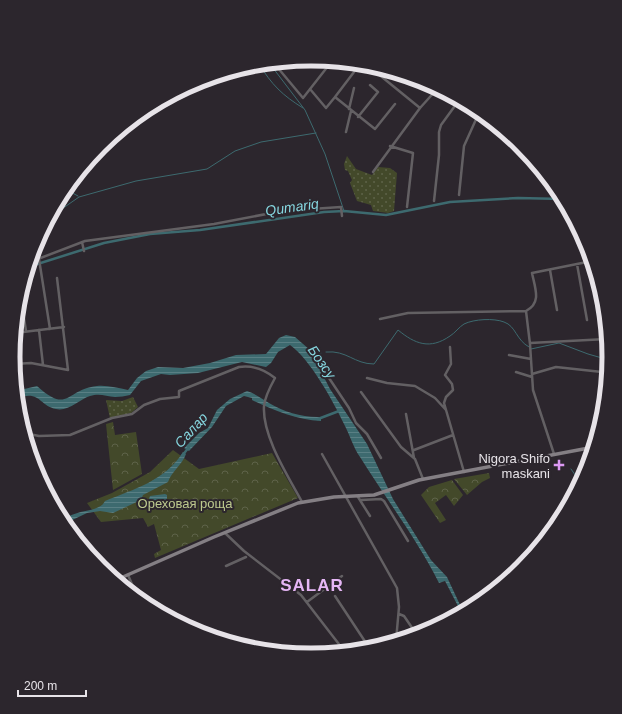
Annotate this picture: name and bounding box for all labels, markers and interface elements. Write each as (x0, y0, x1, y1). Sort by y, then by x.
water label: Qumariq (264, 195, 320, 219)
water label: Бозсу (305, 342, 340, 382)
water label: Салар (171, 409, 211, 451)
place label: Nigora Shifo maskani (478, 451, 550, 481)
marker: Nigora Shifo maskani (553, 459, 565, 471)
park label: Ореховая роща (138, 496, 233, 511)
district label: SALAR (280, 576, 344, 595)
scale bar (18, 672, 86, 698)
text: 200 m (24, 679, 57, 693)

